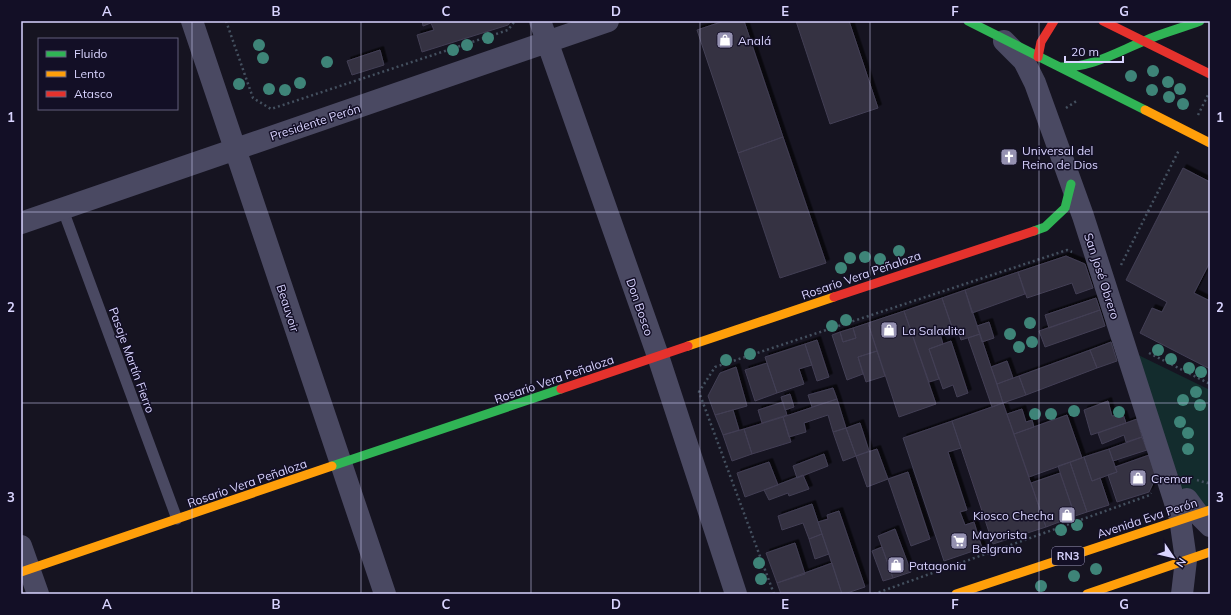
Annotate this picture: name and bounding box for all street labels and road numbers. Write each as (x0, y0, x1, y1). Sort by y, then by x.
street label: Presidente Perón (268, 100, 362, 144)
street label: San José Obrero (1081, 231, 1123, 321)
street label: Rosario Vera Peñaloza (799, 247, 923, 303)
street label: Don Bosco (623, 276, 657, 338)
street label: Beauvoir (273, 282, 303, 334)
street label: Pasaje Martín Fierro (106, 305, 158, 415)
street label: Rosario Vera Peñaloza (492, 351, 616, 407)
street label: Rosario Vera Peñaloza (185, 455, 309, 511)
street label: Avenida Eva Perón (1095, 495, 1199, 541)
road number: RN3 (1052, 547, 1084, 565)

